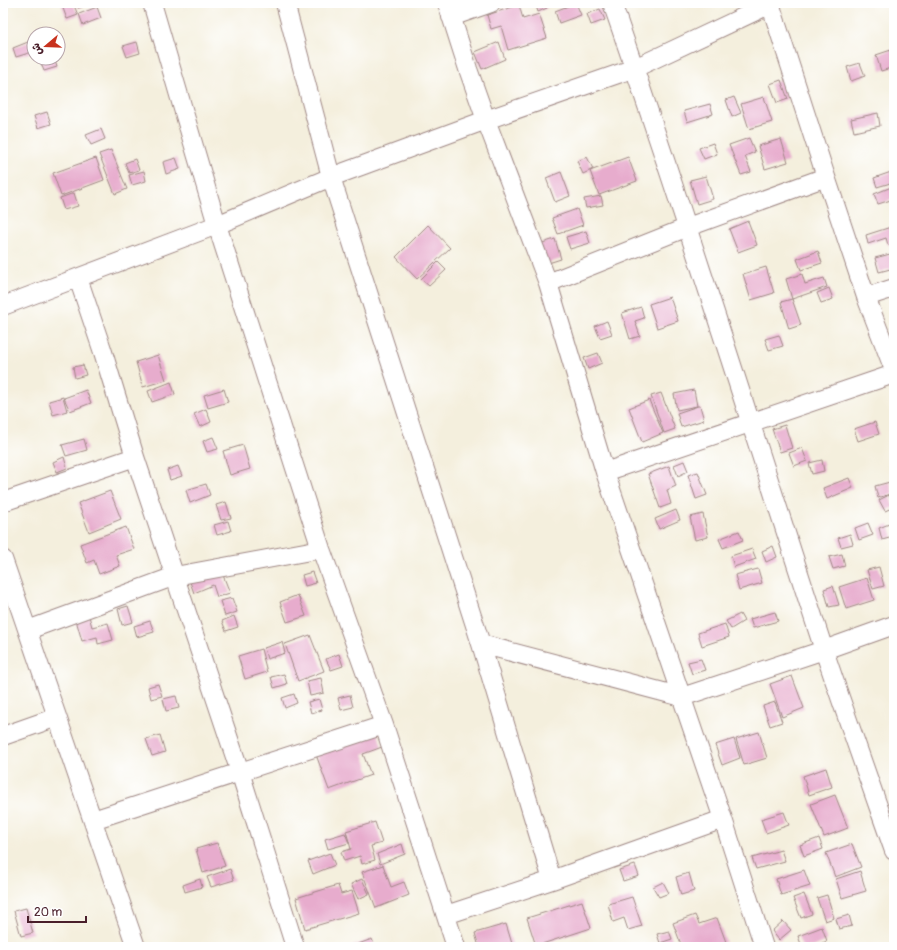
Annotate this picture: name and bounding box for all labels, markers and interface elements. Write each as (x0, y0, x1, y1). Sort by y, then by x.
north arrow (26, 26, 66, 66)
text: ش (29, 41, 45, 57)
scale bar (28, 898, 86, 924)
text: 20 m (34, 905, 63, 920)

